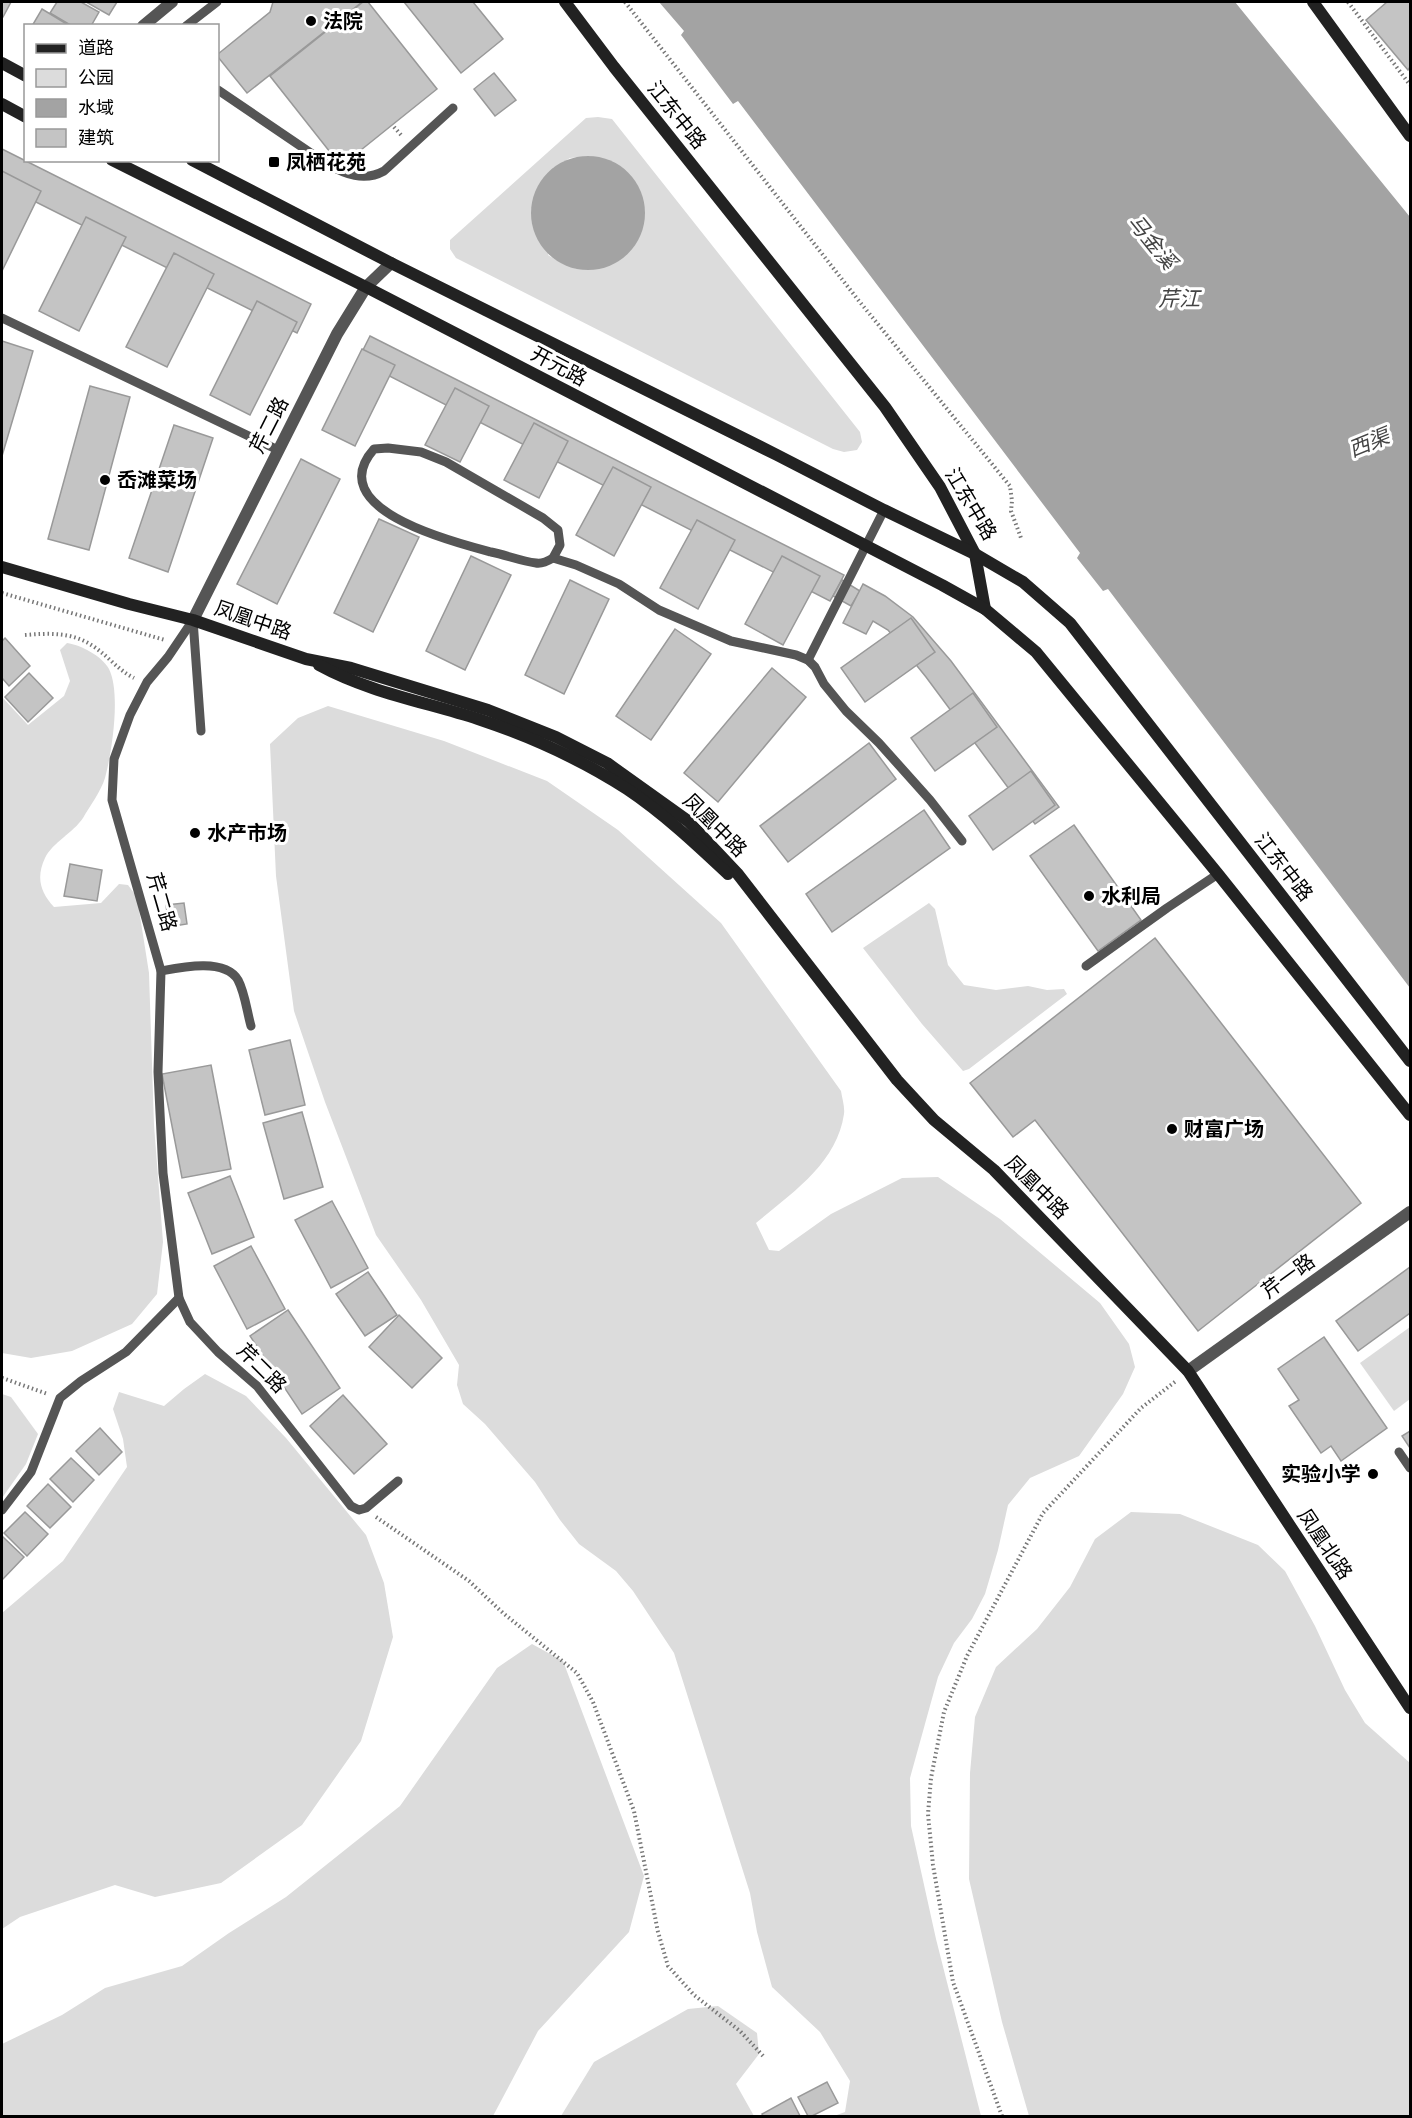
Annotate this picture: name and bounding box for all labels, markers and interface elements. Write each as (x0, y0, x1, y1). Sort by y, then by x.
place label: 法院 (323, 8, 363, 34)
marker: 法院 (304, 14, 318, 28)
legend (24, 24, 219, 162)
text: 道路 (78, 36, 114, 59)
text: 公园 (78, 66, 114, 89)
street label: 江东中路 (642, 76, 712, 154)
text: 水域 (78, 96, 114, 119)
text: 建筑 (78, 126, 114, 149)
place label: 凤栖花苑 (286, 149, 366, 175)
marker: 凤栖花苑 (267, 155, 281, 169)
water label: 马金溪 (1122, 209, 1184, 276)
water label: 芹江 (1158, 285, 1202, 312)
street label: 开元路 (526, 340, 592, 392)
street label: 芹二路 (244, 392, 294, 458)
water label: 西渠 (1344, 421, 1396, 463)
street label: 江东中路 (939, 463, 1003, 545)
place label: 岙滩菜场 (117, 467, 197, 493)
marker: 岙滩菜场 (98, 473, 112, 487)
street label: 凤凰中路 (211, 595, 295, 645)
street label: 凤凰中路 (678, 788, 752, 862)
place label: 水产市场 (207, 820, 287, 846)
marker: 水产市场 (188, 826, 202, 840)
street label: 江东中路 (1249, 827, 1319, 907)
street label: 芹二路 (141, 870, 183, 934)
place label: 水利局 (1101, 883, 1161, 909)
marker: 水利局 (1082, 889, 1096, 903)
place label: 财富广场 (1184, 1116, 1264, 1142)
marker: 财富广场 (1165, 1122, 1179, 1136)
street label: 凤凰中路 (1000, 1150, 1074, 1224)
street label: 芹一路 (1256, 1248, 1320, 1304)
street label: 芹二路 (232, 1338, 292, 1398)
place label: 实验小学 (1281, 1461, 1361, 1487)
marker: 实验小学 (1366, 1467, 1380, 1481)
street label: 凤凰北路 (1292, 1504, 1358, 1584)

